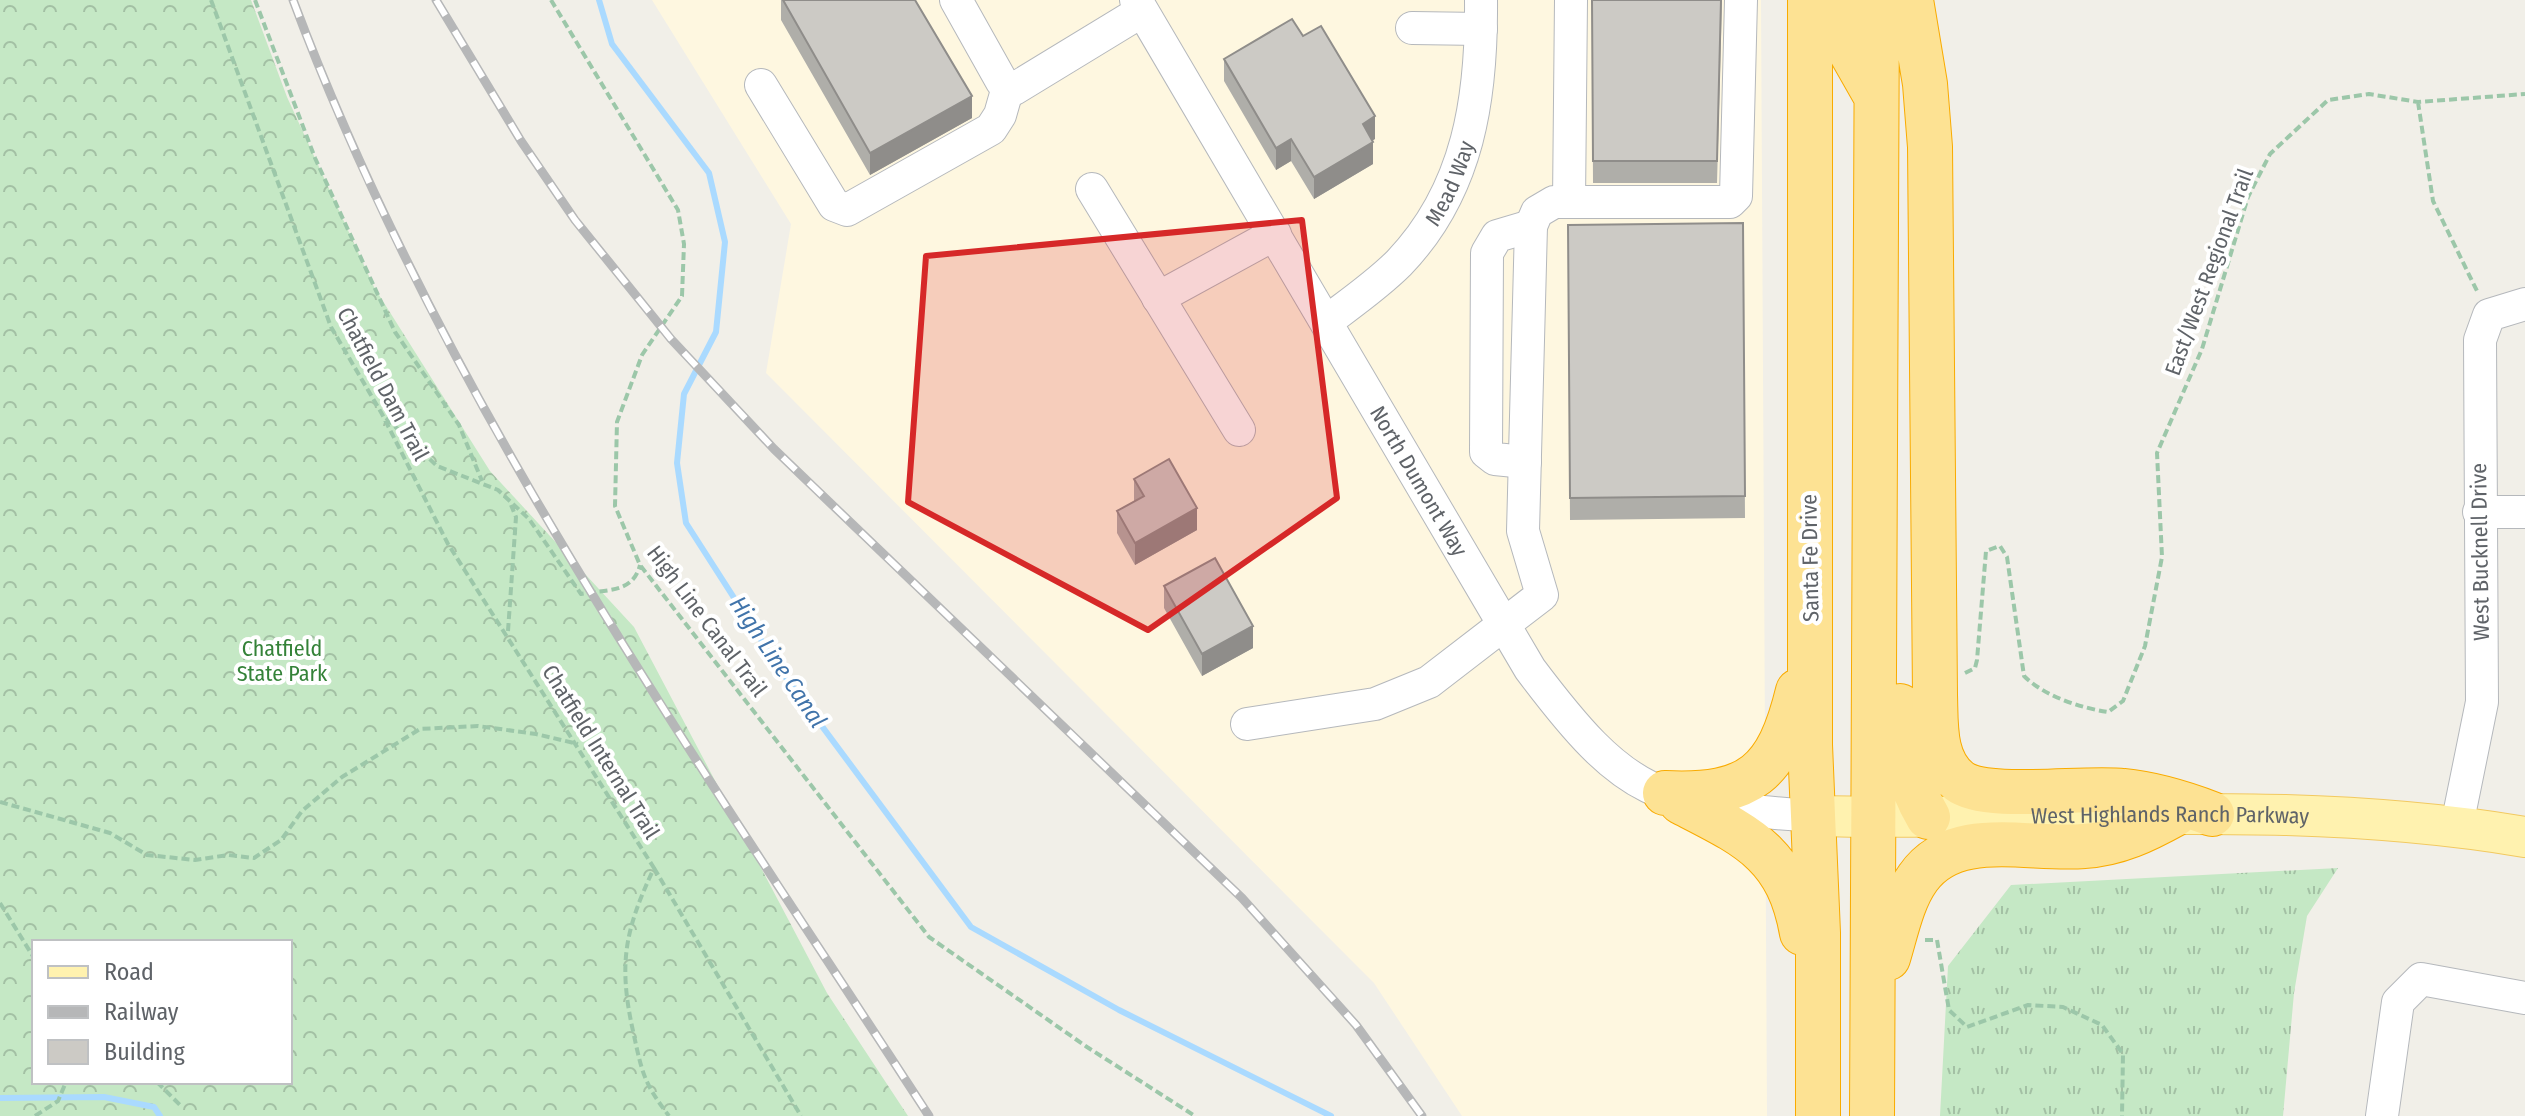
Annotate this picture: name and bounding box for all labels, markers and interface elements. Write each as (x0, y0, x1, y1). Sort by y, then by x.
street label: Mead Way (1419, 137, 1479, 231)
street label: East/West Regional Trail (2159, 165, 2259, 379)
street label: Chatfield Dam Trail (331, 303, 435, 465)
street label: North Dumont Way (1365, 401, 1474, 561)
street label: West Bucknell Drive (2465, 463, 2495, 641)
street label: Santa Fe Drive (1795, 494, 1825, 622)
street label: High Line Canal Trail (641, 540, 773, 702)
water label: High Line Canal (724, 591, 832, 733)
park label: Chatfield State Park (237, 635, 328, 687)
street label: Chatfield Internal Trail (537, 660, 666, 844)
street label: West Highlands Ranch Parkway (2031, 800, 2310, 829)
legend (32, 940, 292, 1084)
text: Road (104, 958, 154, 986)
text: Railway (104, 998, 179, 1026)
text: Building (104, 1038, 186, 1066)

